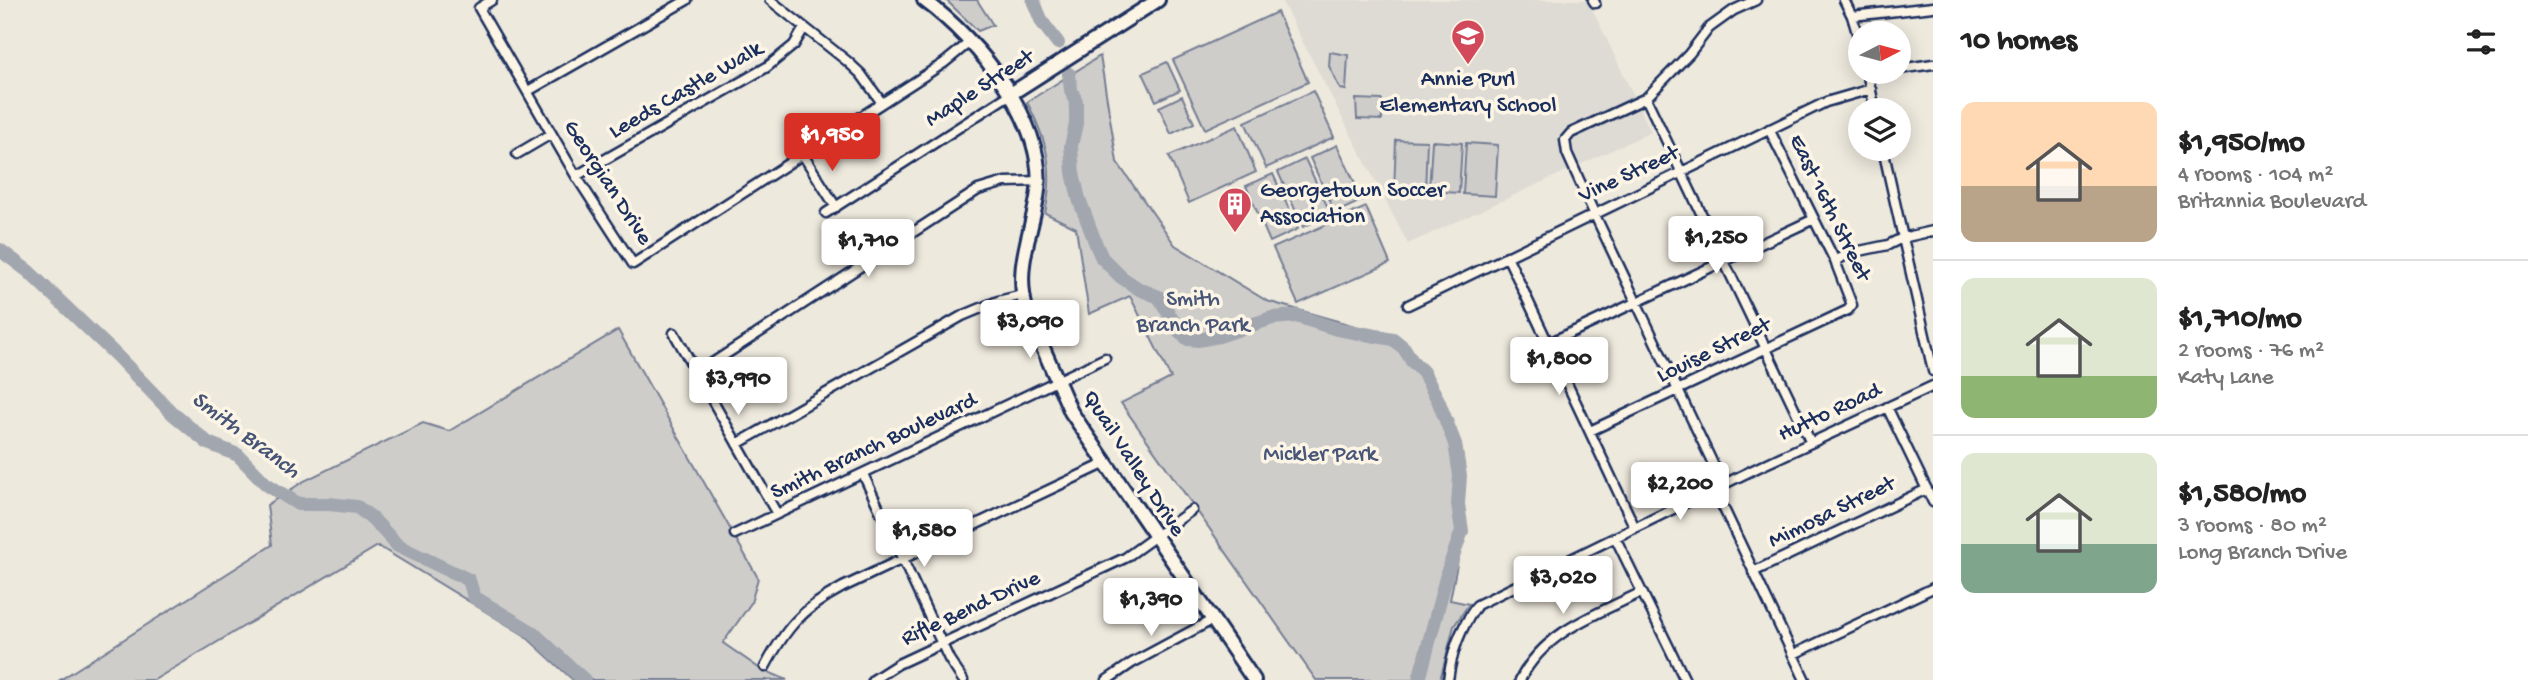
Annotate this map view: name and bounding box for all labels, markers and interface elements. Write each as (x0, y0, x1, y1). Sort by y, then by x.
school or university icon: Annie Purl Elementary School (1449, 17, 1487, 66)
north arrow (1848, 21, 1911, 84)
map controls (1848, 21, 1911, 161)
icon: filters (2462, 23, 2500, 61)
text: 10 homes (1961, 25, 2077, 60)
street label: Leeds Castle Walk (604, 35, 770, 146)
street label: Maple Street (921, 43, 1041, 134)
place label: Annie Purl Elementary School (1379, 67, 1557, 120)
button: layers (1848, 98, 1911, 161)
pin: $1,950 (775, 114, 889, 173)
street label: Georgian Drive (557, 115, 658, 252)
text: $1,950 (800, 122, 864, 149)
text: $1,950/mo (2178, 127, 2305, 162)
street label: East 16th Street (1782, 130, 1877, 287)
icon: home (2017, 130, 2101, 214)
street label: Vine Street (1574, 139, 1685, 210)
text: 4 rooms · 104 m² (2178, 162, 2333, 189)
place label: Georgetown Soccer Association (1260, 178, 1447, 231)
building icon: Georgetown Soccer Association (1216, 185, 1254, 234)
text: Britannia Boulevard (2178, 189, 2366, 216)
pin: $1,250 (1659, 216, 1773, 276)
pin: $1,710 (811, 219, 925, 279)
text: $1,250 (1684, 225, 1748, 252)
text: $1,710 (837, 228, 899, 255)
park label: Smith Branch Park (1135, 287, 1252, 340)
pin: $3,090 (973, 300, 1087, 360)
text: $1,710/mo (2178, 303, 2302, 338)
icon: home (2017, 306, 2101, 390)
text: $3,090 (996, 309, 1064, 336)
street label: Louise Street (1653, 311, 1777, 390)
pin: $1,800 (1502, 338, 1616, 397)
text: 2 rooms · 76 m² (2178, 338, 2324, 365)
text: $1,800 (1526, 346, 1592, 373)
pin: $3,990 (681, 358, 795, 417)
text: Katy Lane (2178, 365, 2274, 392)
text: $3,990 (705, 366, 771, 393)
street label: Hutto Road (1774, 377, 1887, 449)
water label: Smith Branch (185, 386, 306, 487)
street label: Quail Valley Drive (1076, 386, 1191, 543)
street label: Smith Branch Boulevard (767, 387, 983, 507)
park label: Mickler Park (1263, 442, 1379, 469)
pin: $2,200 (1623, 462, 1737, 522)
street label: Mimosa Street (1764, 470, 1901, 555)
text: $2,200 (1647, 471, 1713, 498)
text: $1,580/mo (2178, 478, 2306, 513)
icon: home (2017, 481, 2101, 565)
pin: $1,580 (867, 510, 981, 569)
text: 3 rooms · 80 m² (2178, 513, 2327, 540)
text: $1,580 (892, 518, 956, 545)
text: Long Branch Drive (2178, 540, 2347, 567)
pin: $3,020 (1506, 556, 1620, 616)
street label: Rifle Bend Drive (897, 565, 1046, 653)
text: $3,020 (1530, 565, 1596, 592)
pin: $1,390 (1094, 578, 1208, 638)
text: $1,390 (1119, 587, 1183, 614)

